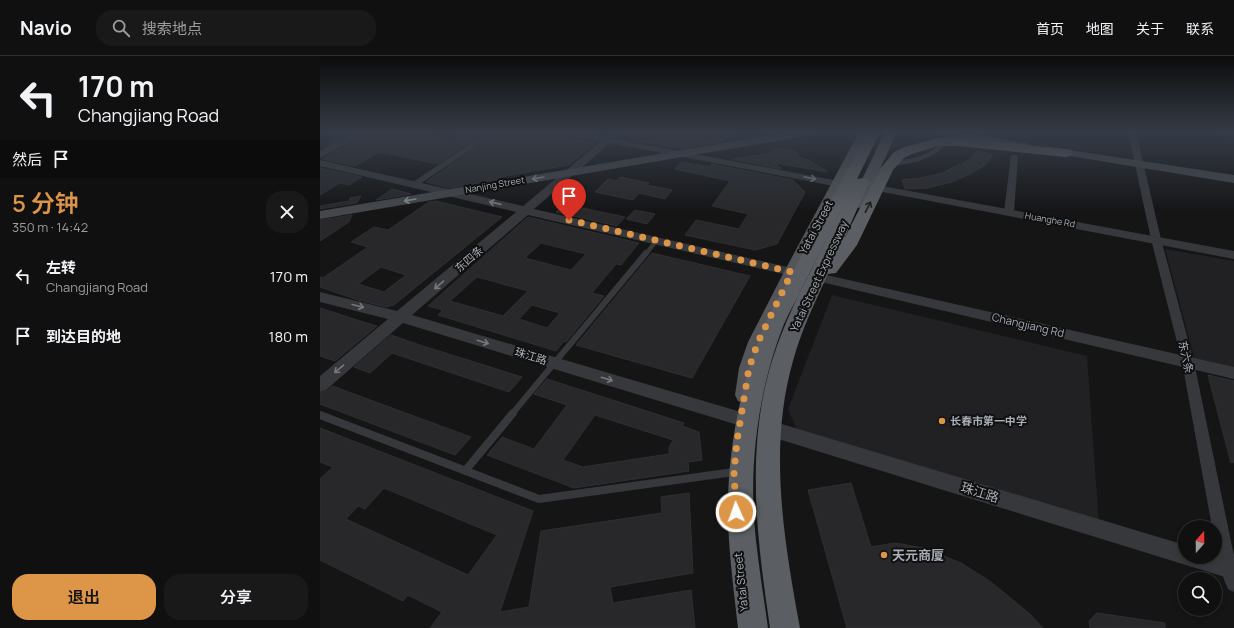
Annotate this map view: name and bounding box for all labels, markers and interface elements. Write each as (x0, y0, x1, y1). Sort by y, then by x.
search box (96, 10, 376, 46)
text: Navio (20, 15, 72, 41)
icon: search (110, 17, 132, 39)
text: 搜索地点 (142, 18, 202, 39)
text: 首页 (1036, 19, 1064, 38)
text: 地图 (1086, 19, 1114, 38)
text: 关于 (1136, 19, 1164, 38)
text: 联系 (1186, 19, 1214, 38)
text: 170 m (78, 67, 154, 105)
icon: left (12, 72, 64, 124)
text: Changjiang Road (78, 103, 219, 127)
icon: arrive (50, 148, 72, 170)
text: 然后 (12, 149, 42, 170)
street label: Nanjing Street (464, 173, 526, 196)
one-way arrow (532, 174, 545, 182)
one-way arrow (803, 174, 816, 182)
pin (552, 179, 586, 220)
icon: arrive (558, 185, 580, 207)
text: 5 分钟 (12, 186, 79, 219)
button: close (266, 191, 308, 233)
one-way arrow (404, 196, 417, 204)
street label: Yatai Street (795, 197, 836, 256)
one-way arrow (489, 198, 502, 206)
one-way arrow (865, 201, 872, 213)
street label: Huanghe Rd (1024, 209, 1076, 230)
text: 350 m · 14:42 (12, 218, 88, 236)
street label: Yatai Street Expressway (786, 218, 851, 334)
street label: 东四条 (451, 242, 486, 275)
text: 左转 (46, 257, 76, 278)
icon: left (12, 265, 34, 287)
text: 170 m (270, 266, 308, 287)
text: Changjiang Road (46, 278, 148, 296)
one-way arrow (433, 280, 444, 289)
one-way arrow (351, 303, 364, 311)
street label: Changjiang Rd (991, 309, 1066, 340)
icon: arrive (12, 325, 34, 347)
text: 到达目的地 (46, 326, 121, 347)
text: 180 m (269, 326, 308, 347)
one-way arrow (476, 339, 489, 346)
street label: 东六条 (1175, 339, 1198, 375)
street label: 珠江路 (513, 344, 549, 368)
one-way arrow (334, 365, 345, 374)
one-way arrow (601, 376, 614, 383)
place label: 长春市第一中学 (950, 413, 1027, 428)
marker: 长春市第一中学 (937, 416, 947, 426)
street label: 珠江路 (959, 478, 1001, 506)
position arrow (715, 491, 757, 533)
north arrow (1178, 520, 1222, 564)
map controls (1178, 520, 1222, 616)
place label: 天元商厦 (892, 546, 944, 564)
marker: 天元商厦 (879, 550, 889, 560)
street label: Yatai Street (730, 552, 751, 612)
button: search (1178, 572, 1222, 616)
button: 退出 (12, 574, 156, 620)
button: 分享 (164, 574, 308, 620)

